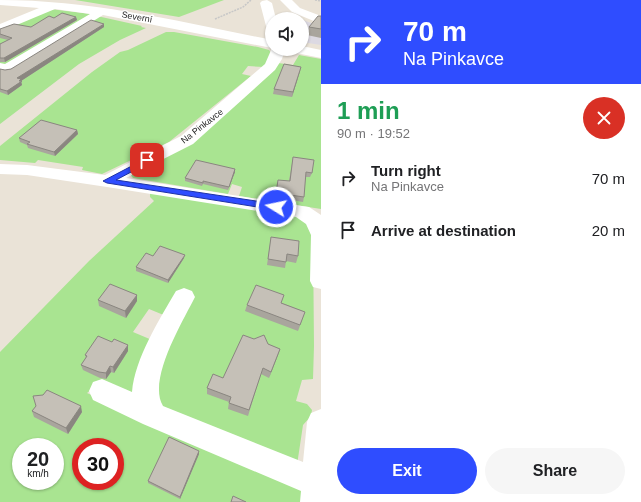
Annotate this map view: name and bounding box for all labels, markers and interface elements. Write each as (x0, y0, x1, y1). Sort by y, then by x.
street label: Severní (121, 9, 154, 25)
map controls (265, 12, 309, 56)
button: sound (265, 12, 309, 56)
icon: right (337, 16, 389, 68)
text: 70 m (403, 16, 467, 47)
text: Na Pinkavce (403, 49, 504, 69)
text: 1 min (337, 97, 400, 124)
button: close (583, 97, 625, 139)
street label: Na Pinkavce (179, 107, 225, 145)
text: 90 m · 19:52 (337, 126, 410, 141)
pin (130, 143, 164, 177)
icon: arrive (136, 149, 158, 171)
text: Turn right (371, 162, 441, 179)
icon: right (337, 167, 359, 189)
text: 70 m (592, 170, 625, 187)
text: Na Pinkavce (371, 179, 444, 194)
position arrow (255, 186, 297, 228)
icon: arrive (337, 219, 359, 241)
text: Arrive at destination (371, 222, 516, 239)
text: 20 m (592, 222, 625, 239)
speed limit sign: 30 (72, 438, 124, 490)
text: 20 (27, 448, 49, 470)
button: Exit (337, 448, 477, 494)
button: Share (485, 448, 625, 494)
text: km/h (27, 468, 49, 479)

